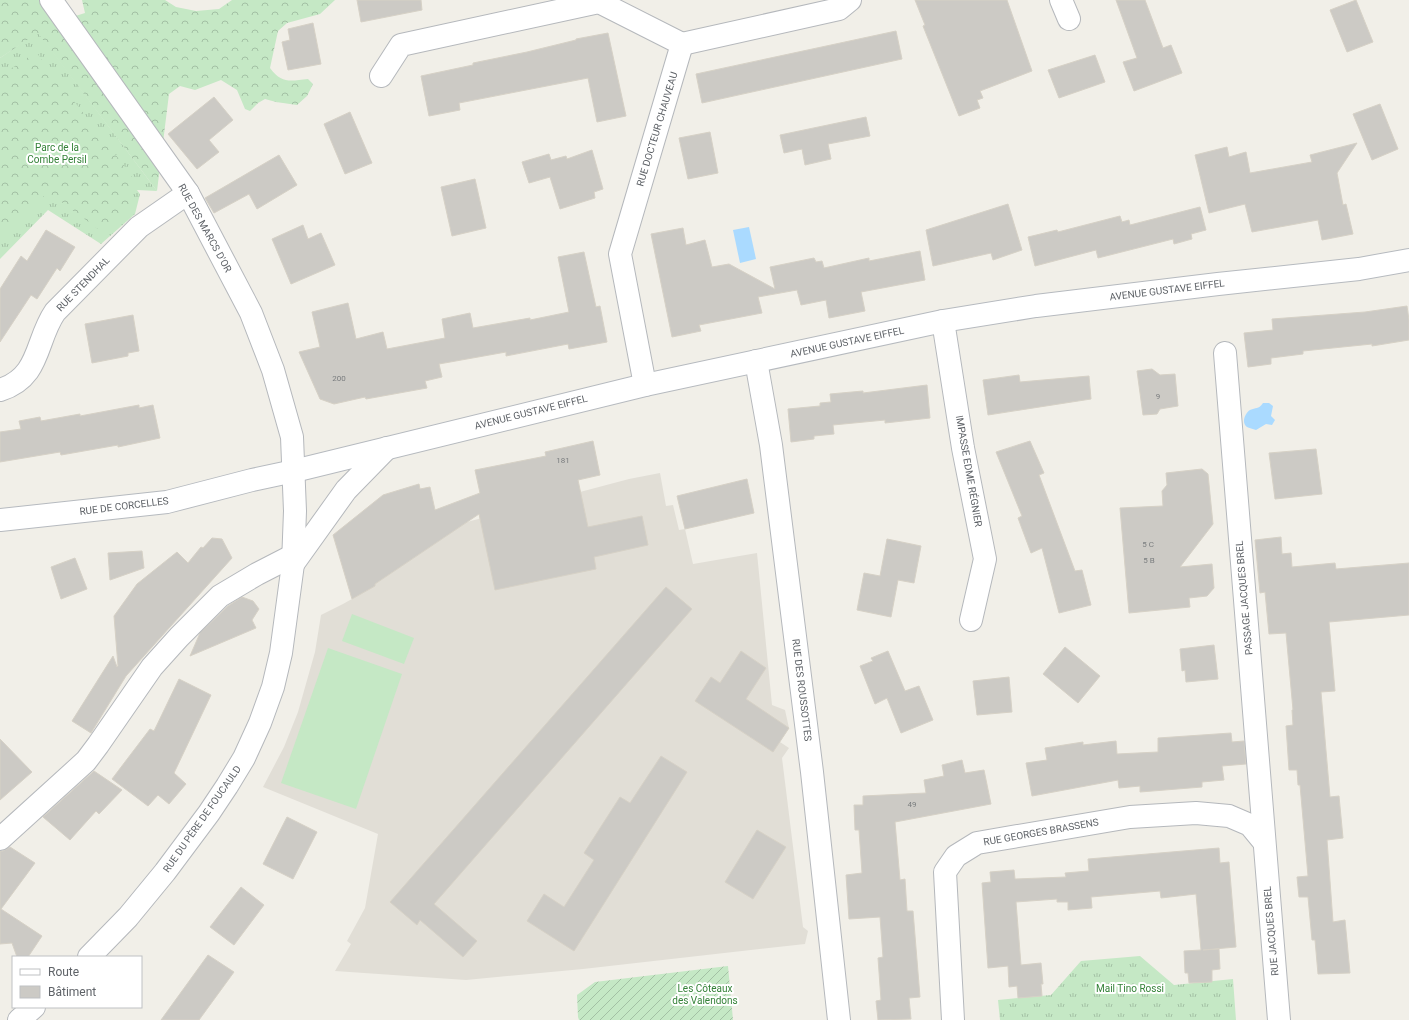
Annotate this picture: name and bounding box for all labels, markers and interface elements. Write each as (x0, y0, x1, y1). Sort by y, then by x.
street label: RUE DOCTEUR CHAUVEAU (634, 70, 680, 188)
park label: Parc de la Combe Persil (27, 142, 87, 165)
street label: RUE DES MARCS D'OR (176, 182, 234, 274)
street label: RUE STENDHAL (54, 254, 112, 313)
street label: AVENUE GUSTAVE EIFFEL (1109, 277, 1226, 303)
street label: AVENUE GUSTAVE EIFFEL (789, 324, 905, 359)
house number: 200 (332, 374, 346, 383)
street label: AVENUE GUSTAVE EIFFEL (473, 392, 589, 431)
house number: 9 (1156, 392, 1160, 401)
street label: IMPASSE EDME RÉGNIER (954, 414, 985, 528)
house number: 181 (556, 456, 570, 465)
street label: RUE DE CORCELLES (79, 495, 169, 517)
house number: 5 C (1142, 540, 1154, 549)
street label: PASSAGE JACQUES BREL (1233, 540, 1254, 656)
house number: 5 B (1143, 556, 1155, 565)
street label: RUE DES ROUSSOTTES (790, 638, 814, 742)
street label: RUE DU PÈRE DE FOUCAULD (160, 763, 243, 874)
house number: 49 (908, 800, 917, 809)
street label: RUE GEORGES BRASSENS (983, 816, 1100, 848)
street label: RUE JACQUES BREL (1262, 885, 1280, 976)
legend (12, 956, 142, 1008)
text: Route (48, 965, 79, 979)
park label: Les Côteaux des Valendons (672, 983, 738, 1006)
park label: Mail Tino Rossi (1096, 983, 1164, 994)
text: Bâtiment (48, 985, 96, 999)

